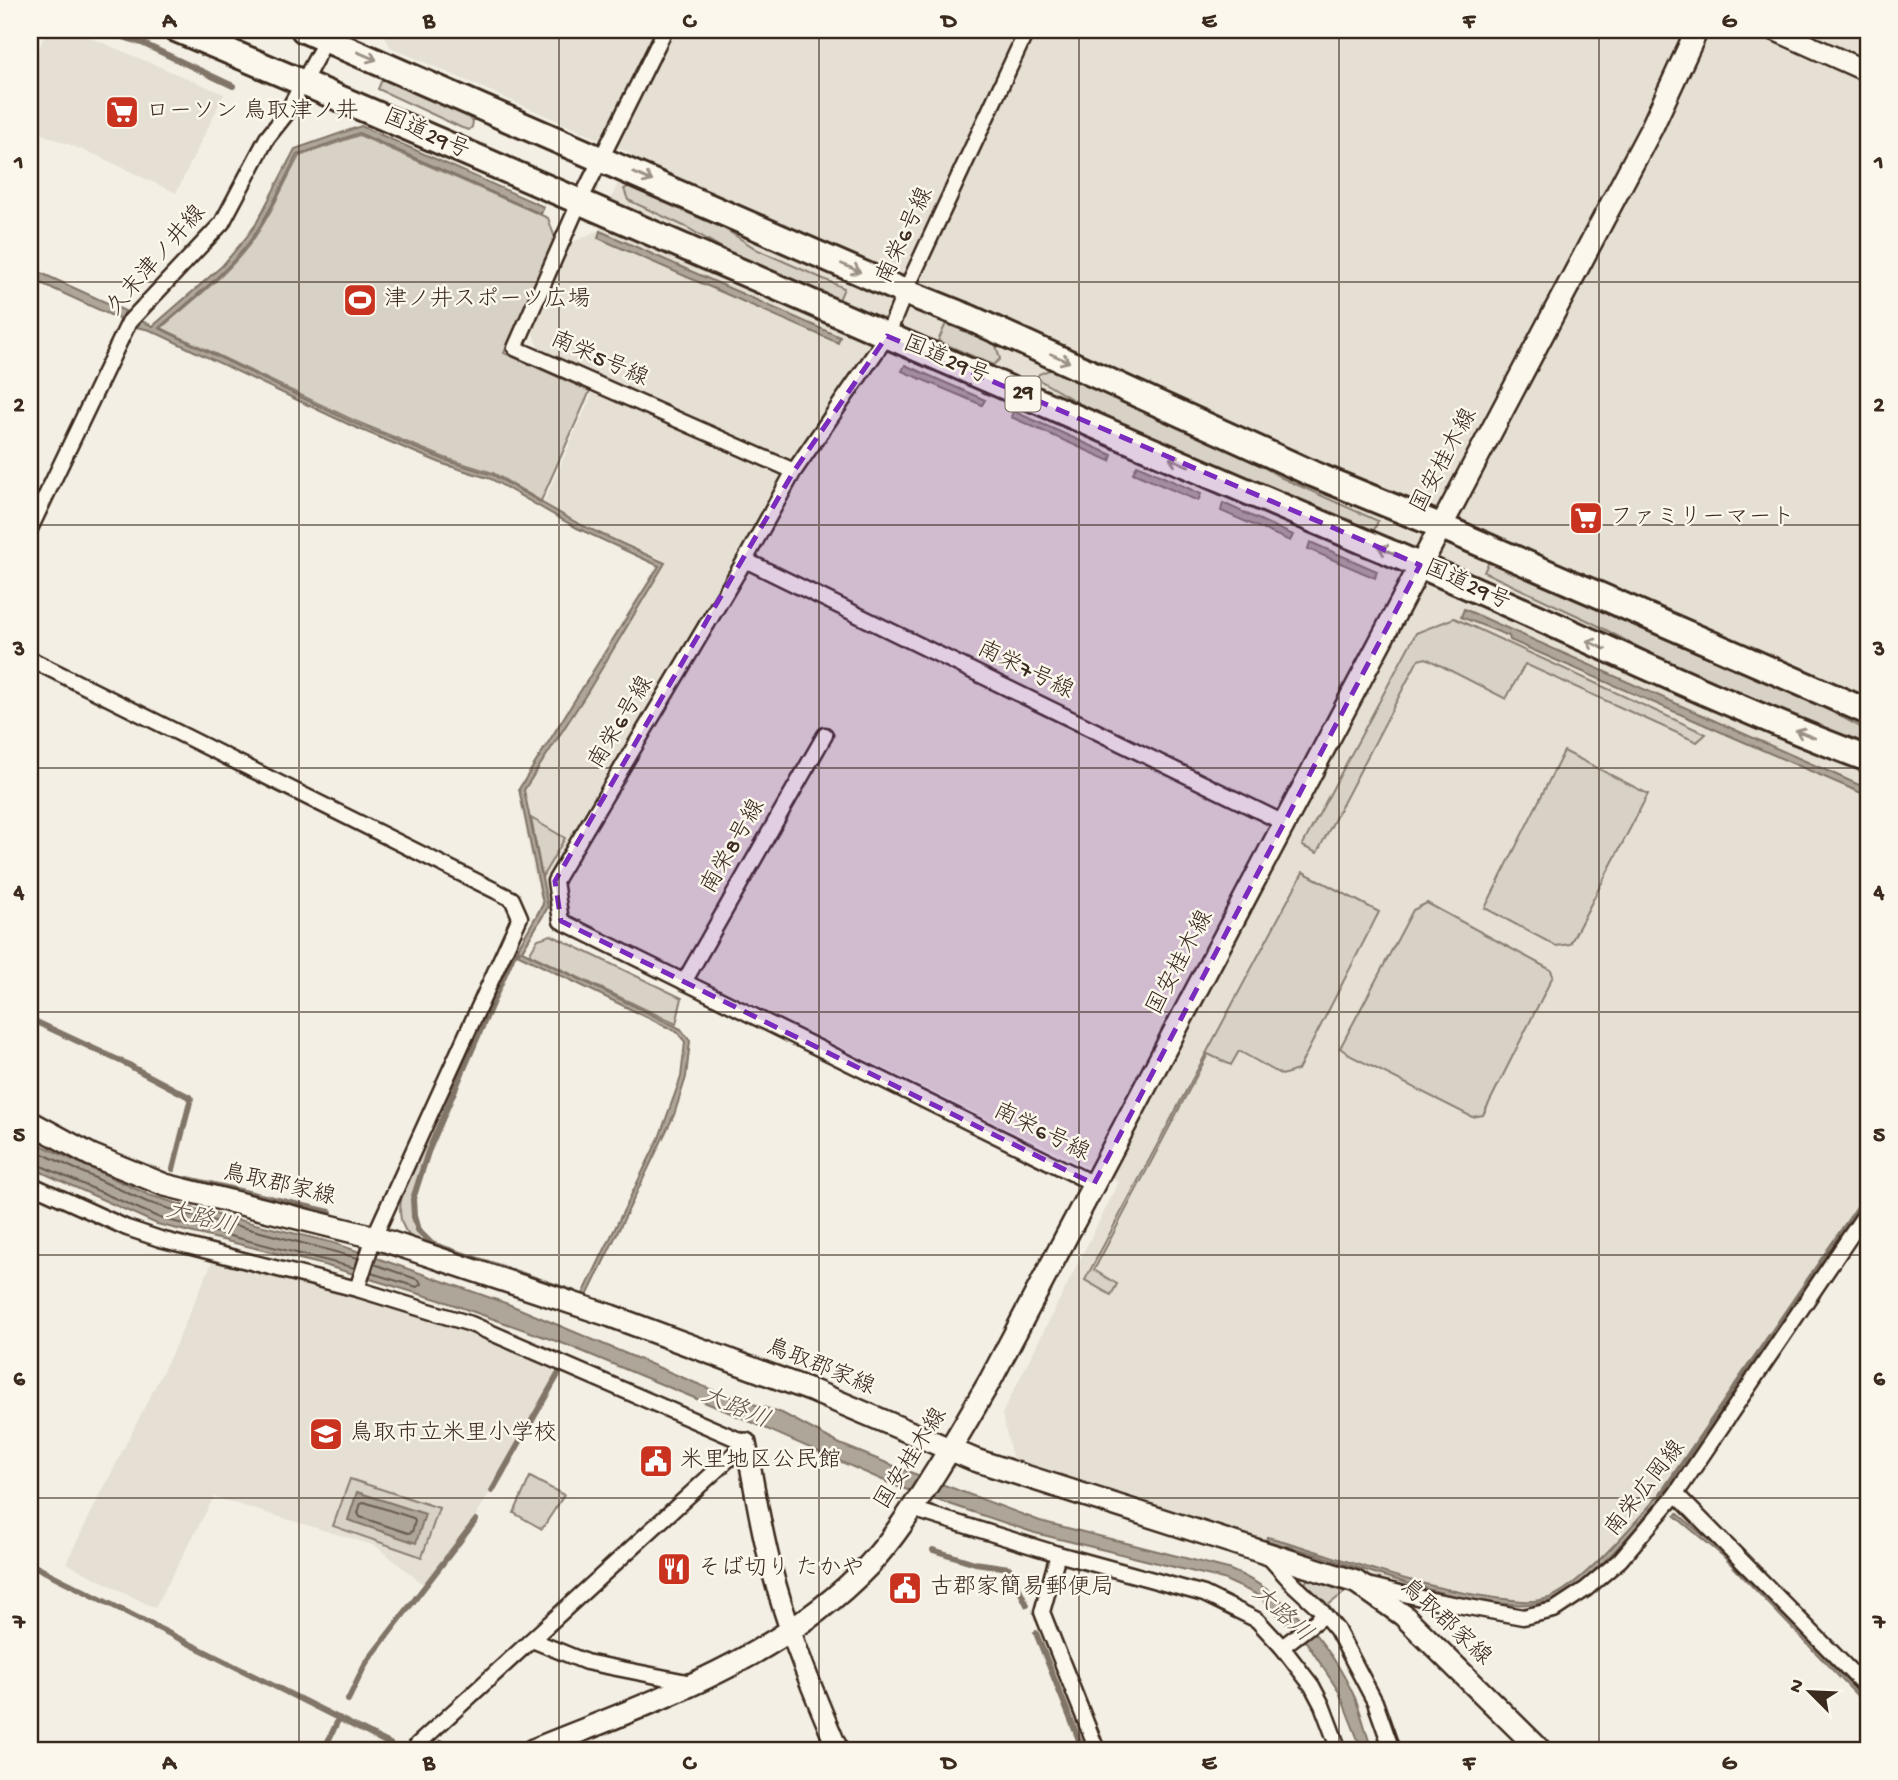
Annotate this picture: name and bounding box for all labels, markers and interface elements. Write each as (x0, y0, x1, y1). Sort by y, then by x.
text: A (161, 9, 177, 36)
text: B (422, 9, 436, 36)
text: C (683, 9, 698, 36)
text: D (940, 9, 958, 36)
text: E (1202, 9, 1218, 36)
text: F (1462, 9, 1477, 36)
text: G (1722, 9, 1738, 36)
one-way arrow (356, 50, 377, 63)
supermarket icon: ローソン 鳥取津ノ井 (103, 93, 141, 131)
place label: ローソン 鳥取津ノ井 (146, 97, 358, 126)
street label: 国道29号 (379, 103, 474, 166)
text: 1 (13, 150, 24, 177)
text: 1 (1873, 150, 1884, 177)
one-way arrow (632, 171, 653, 184)
street label: 南栄6号線 (871, 183, 940, 289)
street label: 久末津ノ井線 (101, 199, 212, 322)
one-way arrow (840, 262, 861, 275)
sports icon: 津ノ井スポーツ広場 (341, 281, 379, 319)
place label: 津ノ井スポーツ広場 (384, 286, 591, 314)
street label: 南栄5号線 (546, 326, 652, 394)
street label: 国道29号 (898, 330, 994, 391)
one-way arrow (1049, 352, 1070, 365)
road number: 29 (1006, 376, 1040, 412)
text: 2 (13, 393, 25, 420)
text: 2 (1873, 393, 1885, 420)
street label: 国安桂木線 (1405, 403, 1484, 518)
one-way arrow (1169, 454, 1190, 467)
supermarket icon: ファミリーマート (1567, 499, 1605, 537)
place label: ファミリーマート (1610, 505, 1794, 532)
one-way arrow (1378, 544, 1399, 557)
street label: 国道29号 (1420, 554, 1515, 617)
street label: 南栄7号線 (972, 635, 1078, 706)
text: 3 (12, 637, 25, 664)
text: 3 (1872, 637, 1885, 664)
one-way arrow (1585, 638, 1607, 651)
street label: 南栄6号線 (583, 671, 660, 774)
one-way arrow (1795, 726, 1816, 739)
street label: 南栄8号線 (695, 794, 772, 899)
text: 4 (13, 880, 25, 907)
text: 4 (1873, 880, 1885, 907)
street label: 国安桂木線 (1141, 905, 1220, 1020)
street label: 南栄6号線 (988, 1097, 1094, 1168)
text: 5 (13, 1123, 25, 1150)
text: 5 (1873, 1123, 1885, 1150)
street label: 鳥取郡家線 (220, 1158, 339, 1212)
water label: 大路川 (162, 1196, 240, 1243)
street label: 鳥取郡家線 (762, 1332, 879, 1402)
text: 6 (13, 1367, 26, 1394)
text: 6 (1873, 1367, 1886, 1394)
water label: 大路川 (696, 1381, 774, 1436)
street label: 国安桂木線 (869, 1403, 954, 1515)
school or university icon: 鳥取市立米里小学校 (307, 1415, 345, 1453)
place label: 鳥取市立米里小学校 (350, 1419, 557, 1448)
street label: 南栄広岡線 (1599, 1435, 1692, 1543)
public building icon: 米里地区公民館 (637, 1442, 675, 1480)
place label: 米里地区公民館 (680, 1447, 841, 1475)
restaurant icon: そば切り たかや (655, 1550, 693, 1588)
place label: そば切り たかや (698, 1555, 864, 1583)
public building icon: 古郡家簡易郵便局 (886, 1569, 924, 1607)
street label: 鳥取郡家線 (1394, 1572, 1498, 1672)
place label: 古郡家簡易郵便局 (930, 1574, 1114, 1602)
water label: 大路川 (1245, 1579, 1318, 1650)
text: 7 (12, 1610, 26, 1637)
text: 7 (1872, 1610, 1886, 1637)
north arrow (1776, 1658, 1846, 1728)
text: N (1785, 1676, 1811, 1697)
text: A (161, 1751, 177, 1778)
text: B (422, 1751, 436, 1778)
text: C (683, 1751, 698, 1778)
text: D (940, 1751, 958, 1778)
text: E (1202, 1751, 1218, 1778)
text: F (1462, 1751, 1477, 1778)
text: G (1722, 1751, 1738, 1778)

